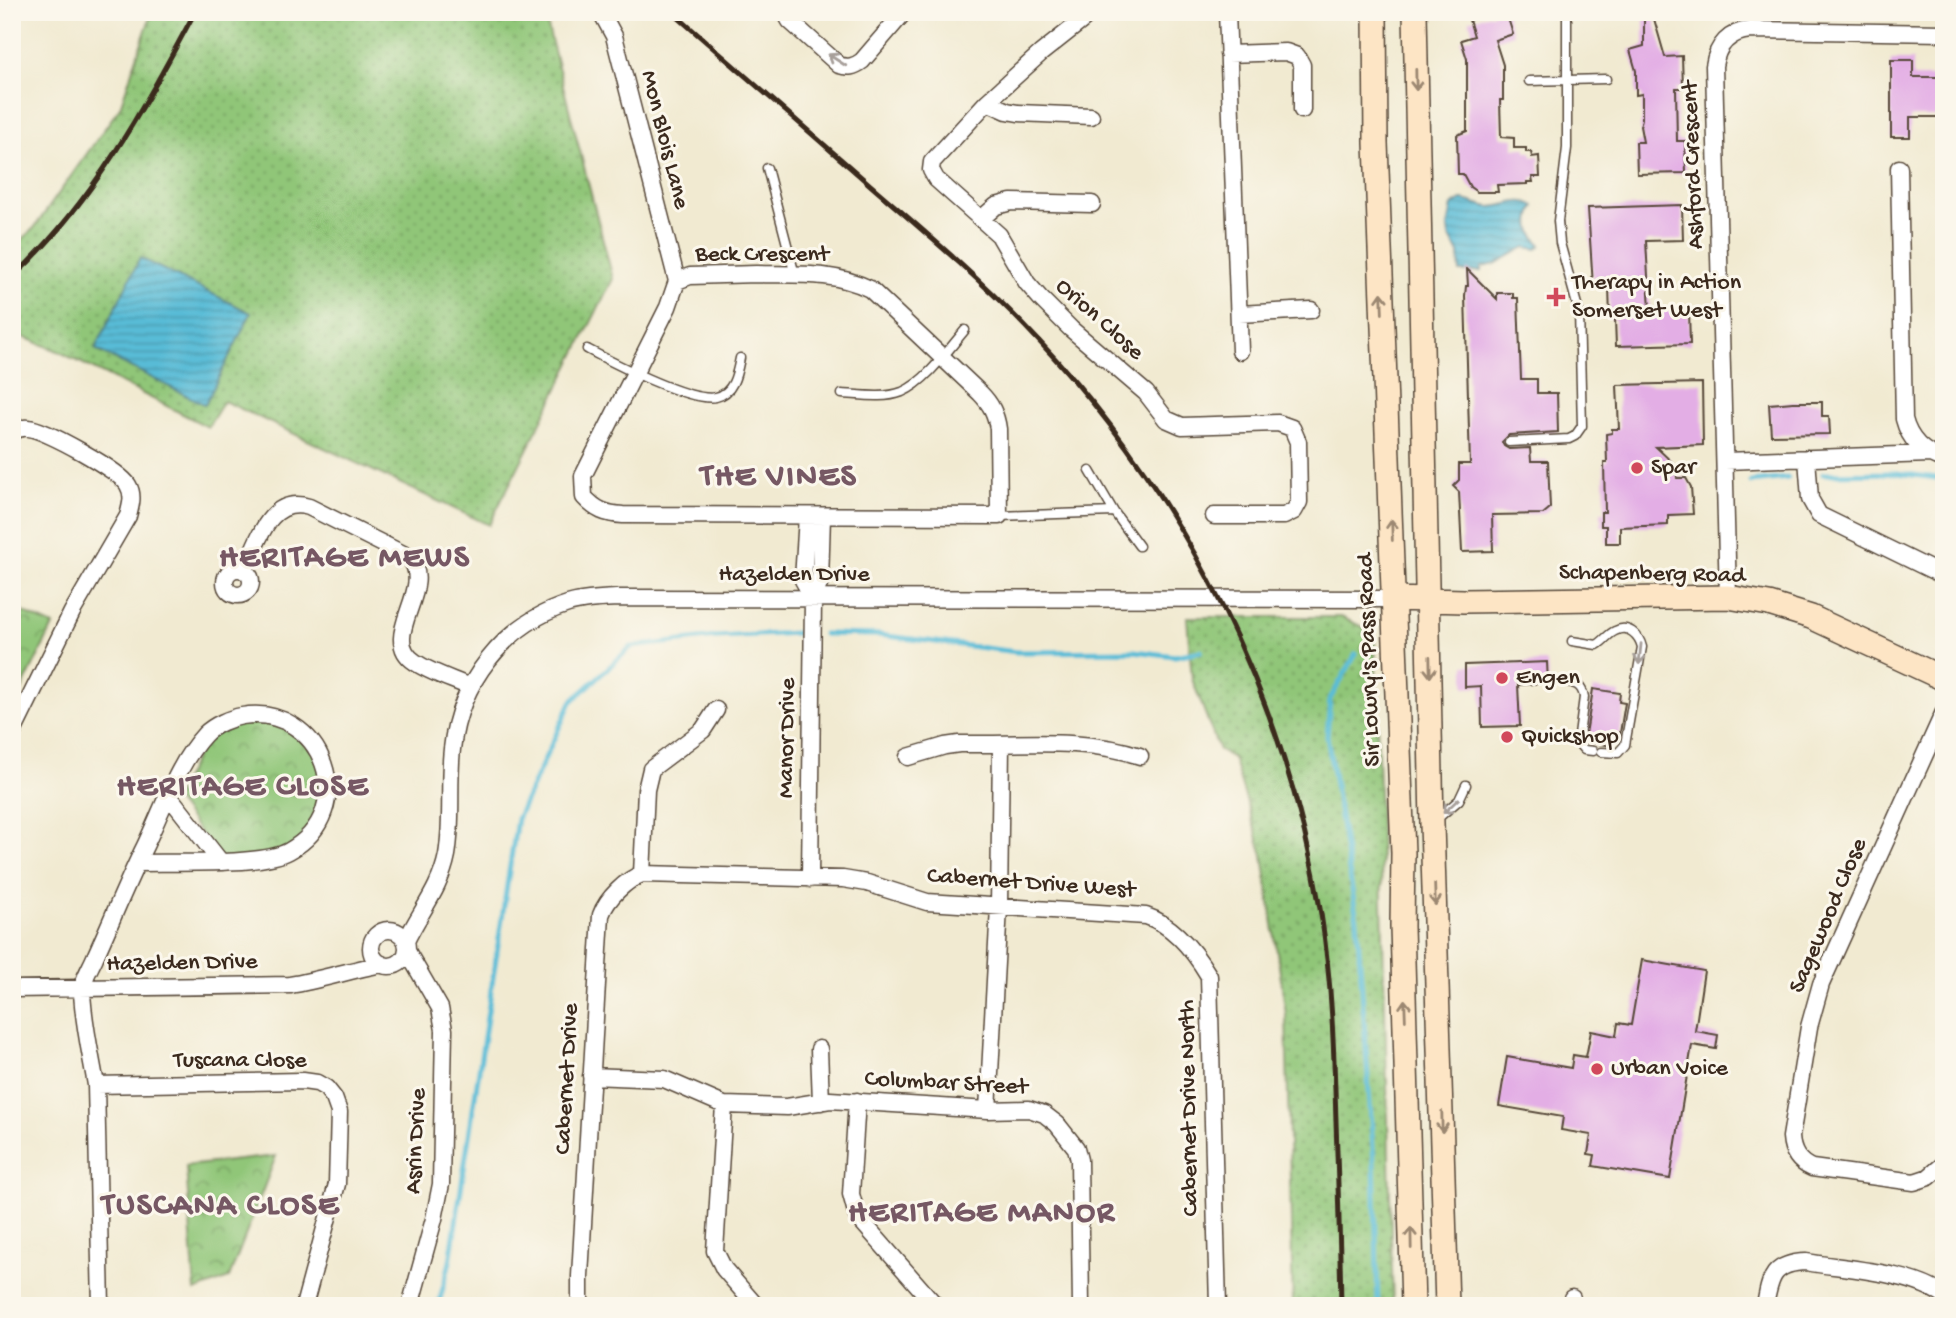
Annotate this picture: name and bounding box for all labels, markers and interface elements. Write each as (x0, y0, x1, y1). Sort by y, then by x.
one-way arrow (828, 53, 847, 68)
street label: Mon Blois Lane (633, 68, 695, 213)
one-way arrow (1409, 69, 1423, 92)
street label: Ashford Crescent (1676, 78, 1711, 250)
street label: Beck Crescent (694, 241, 831, 270)
place label: Therapy in Action Somerset West (1570, 269, 1742, 326)
street label: Orion Close (1049, 273, 1150, 368)
marker: Therapy in Action Somerset West (1546, 287, 1566, 307)
one-way arrow (1376, 292, 1389, 315)
place label: Spar (1651, 454, 1698, 483)
district label: THE VINES (697, 459, 858, 497)
marker: Spar (1629, 460, 1645, 476)
one-way arrow (1385, 519, 1398, 542)
district label: HERITAGE MEWS (219, 540, 471, 578)
street label: Sir Lowry's Pass Road (1352, 551, 1388, 767)
street label: Schapenberg Road (1559, 559, 1747, 591)
street label: Hazelden Drive (718, 561, 870, 590)
one-way arrow (1633, 642, 1646, 665)
one-way arrow (1423, 656, 1437, 679)
place label: Engen (1516, 664, 1580, 693)
marker: Engen (1494, 670, 1510, 686)
street label: Manor Drive (772, 677, 804, 798)
place label: Quickshop (1521, 723, 1619, 752)
marker: Quickshop (1499, 729, 1515, 745)
district label: HERITAGE CLOSE (117, 769, 369, 807)
one-way arrow (1443, 798, 1460, 815)
street label: Sagewood Close (1783, 833, 1875, 998)
street label: Cabernet Drive West (926, 862, 1138, 906)
one-way arrow (1429, 883, 1442, 906)
street label: Hazelden Drive (106, 948, 258, 980)
street label: Cabernet Drive North (1174, 999, 1206, 1216)
one-way arrow (1398, 999, 1412, 1022)
street label: Cabernet Drive (550, 1002, 586, 1155)
street label: Tuscana Close (171, 1047, 307, 1076)
place label: Urban Voice (1611, 1055, 1729, 1084)
marker: Urban Voice (1589, 1061, 1605, 1077)
street label: Columbar Street (864, 1065, 1030, 1103)
street label: Asrin Drive (400, 1087, 434, 1195)
one-way arrow (1435, 1110, 1449, 1133)
district label: TUSCANA CLOSE (99, 1188, 340, 1226)
district label: HERITAGE MANOR (848, 1195, 1116, 1233)
one-way arrow (1404, 1226, 1418, 1249)

